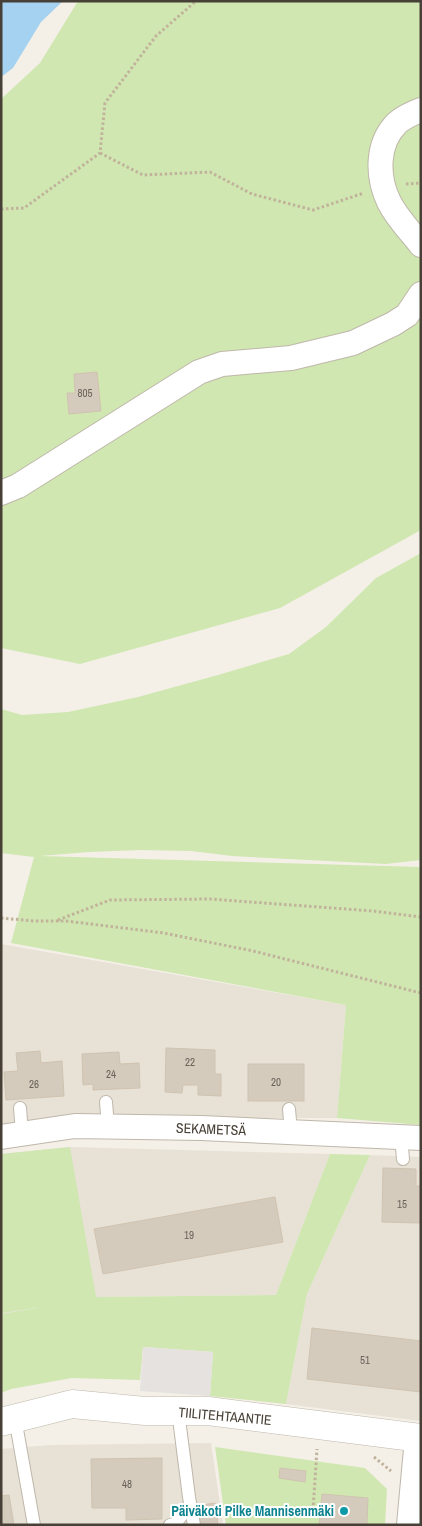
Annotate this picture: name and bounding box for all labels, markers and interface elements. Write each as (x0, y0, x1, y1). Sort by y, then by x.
house number: 805 (77, 386, 93, 400)
house number: 22 (185, 1055, 195, 1069)
house number: 24 (106, 1067, 116, 1081)
house number: 20 (271, 1075, 281, 1089)
house number: 26 (29, 1077, 39, 1091)
street label: SEKAMETSÄ (176, 1119, 247, 1139)
house number: 15 (397, 1197, 407, 1211)
house number: 19 (184, 1228, 194, 1242)
house number: 51 (360, 1353, 370, 1367)
street label: TIILITEHTAANTIE (178, 1403, 272, 1429)
house number: 48 (122, 1477, 132, 1491)
place label: Päiväkoti Pilke Mannisenmäki (171, 1502, 334, 1520)
marker: Päiväkoti Pilke Mannisenmäki (338, 1505, 350, 1517)

